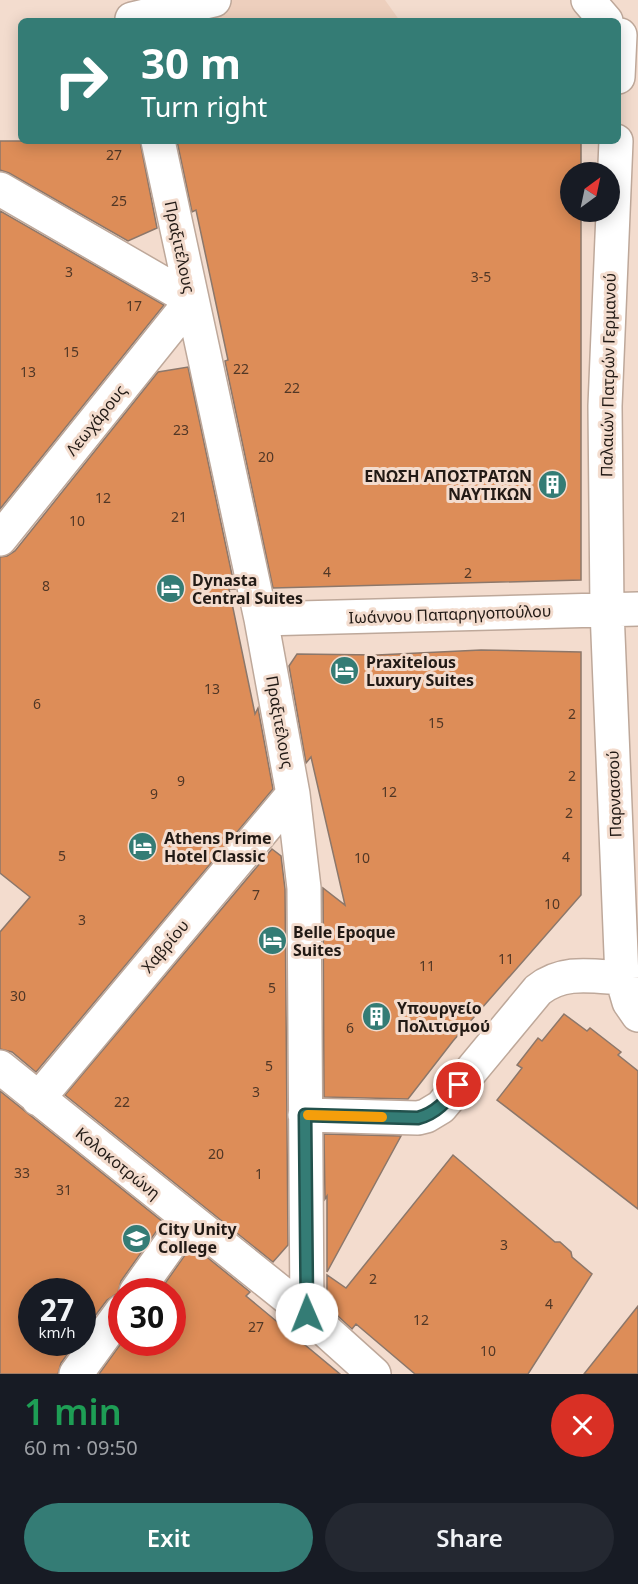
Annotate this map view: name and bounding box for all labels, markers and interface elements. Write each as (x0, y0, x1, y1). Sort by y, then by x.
text: 30 m (141, 34, 241, 91)
icon: right (42, 42, 120, 120)
text: Turn right (141, 88, 267, 125)
house number: 27 (106, 145, 122, 164)
north arrow (560, 162, 620, 222)
map controls (560, 162, 620, 222)
house number: 25 (111, 191, 127, 210)
street label: Πραξιτέλους (159, 199, 201, 295)
house number: 3 (65, 262, 73, 281)
house number: 3-5 (471, 267, 491, 286)
street label: Παλαιών Πατρών Γερμανού (595, 273, 621, 477)
house number: 17 (126, 296, 142, 315)
house number: 15 (63, 342, 79, 361)
house number: 22 (233, 359, 249, 378)
house number: 13 (20, 362, 36, 381)
house number: 22 (284, 378, 300, 397)
street label: Λεωχάρους (61, 380, 131, 460)
house number: 23 (173, 420, 189, 439)
house number: 20 (258, 447, 274, 466)
place label: ΕΝΩΣΗ ΑΠΟΣΤΡΑΤΩΝ ΝΑΥΤΙΚΩΝ (364, 465, 532, 505)
building icon: ΕΝΩΣΗ ΑΠΟΣΤΡΑΤΩΝ ΝΑΥΤΙΚΩΝ (537, 469, 569, 501)
house number: 12 (95, 488, 111, 507)
house number: 21 (171, 507, 187, 526)
house number: 10 (69, 511, 85, 530)
house number: 4 (323, 562, 331, 581)
house number: 2 (464, 563, 472, 582)
place label: Dynasta Central Suites (192, 569, 303, 609)
hotel icon: Dynasta Central Suites (155, 573, 187, 605)
house number: 8 (42, 576, 50, 595)
street label: Ιωάννου Παπαρηγοπούλου (348, 599, 552, 629)
place label: Praxitelous Luxury Suites (366, 651, 474, 691)
hotel icon: Praxitelous Luxury Suites (329, 655, 361, 687)
street label: Πραξιτέλους (261, 674, 299, 770)
house number: 13 (204, 679, 220, 698)
house number: 6 (33, 694, 41, 713)
house number: 2 (568, 704, 576, 723)
house number: 15 (428, 713, 444, 732)
street label: Παρνασσού (601, 750, 627, 838)
house number: 2 (568, 766, 576, 785)
house number: 9 (177, 771, 185, 790)
house number: 12 (381, 782, 397, 801)
house number: 9 (150, 784, 158, 803)
house number: 2 (565, 803, 573, 822)
place label: Athens Prime Hotel Classic (164, 827, 272, 867)
hotel icon: Athens Prime Hotel Classic (127, 831, 159, 863)
house number: 5 (58, 846, 66, 865)
house number: 4 (562, 847, 570, 866)
house number: 10 (354, 848, 370, 867)
house number: 7 (252, 885, 260, 904)
house number: 10 (544, 894, 560, 913)
house number: 3 (78, 910, 86, 929)
street label: Χαβρίου (136, 915, 194, 977)
place label: Belle Epoque Suites (293, 921, 396, 961)
hotel icon: Belle Epoque Suites (256, 925, 288, 957)
house number: 11 (498, 949, 514, 968)
house number: 11 (419, 956, 435, 975)
house number: 5 (268, 978, 276, 997)
house number: 30 (10, 986, 26, 1005)
place label: Υπουργείο Πολιτισμού (397, 997, 490, 1037)
building icon: Υπουργείο Πολιτισμού (360, 1001, 392, 1033)
house number: 6 (346, 1018, 354, 1037)
house number: 5 (265, 1056, 273, 1075)
pin (433, 1059, 484, 1110)
icon: arrive (442, 1068, 475, 1101)
house number: 3 (252, 1082, 260, 1101)
house number: 22 (114, 1092, 130, 1111)
street label: Κολοκοτρώνη (71, 1122, 165, 1204)
house number: 20 (208, 1144, 224, 1163)
house number: 33 (14, 1163, 30, 1182)
house number: 1 (255, 1164, 263, 1183)
house number: 31 (56, 1180, 72, 1199)
place label: City Unity College (158, 1218, 238, 1258)
school or university icon: City Unity College (121, 1222, 153, 1254)
house number: 3 (500, 1235, 508, 1254)
house number: 2 (369, 1269, 377, 1288)
speed limit sign: 30 (108, 1278, 186, 1356)
position arrow (275, 1282, 339, 1346)
text: 27 (40, 1289, 74, 1330)
house number: 4 (545, 1294, 553, 1313)
house number: 12 (413, 1310, 429, 1329)
house number: 27 (248, 1317, 264, 1336)
text: km/h (39, 1322, 75, 1342)
house number: 10 (480, 1341, 496, 1360)
text: 1 min (24, 1387, 122, 1436)
button: close (551, 1394, 614, 1457)
text: 60 m · 09:50 (24, 1434, 138, 1461)
button: Exit (24, 1503, 313, 1572)
button: Share (325, 1503, 614, 1572)

